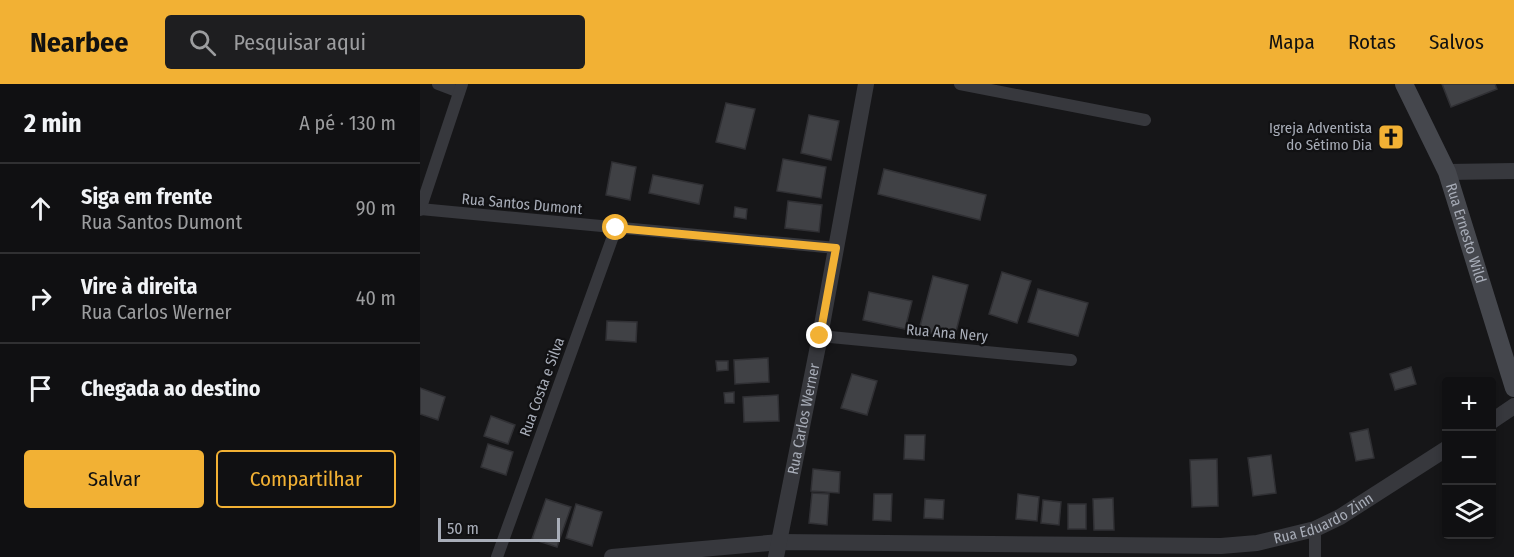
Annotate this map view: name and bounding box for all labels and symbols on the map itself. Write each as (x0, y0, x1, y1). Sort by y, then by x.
place label: Igreja Adventista do Sétimo Dia (1269, 119, 1372, 154)
church icon: Igreja Adventista do Sétimo Dia (1376, 122, 1406, 152)
street label: Rua Ernesto Wild (1442, 181, 1490, 285)
street label: Rua Santos Dumont (461, 190, 583, 218)
route start (602, 214, 628, 240)
street label: Rua Ana Nery (905, 320, 989, 346)
route end (806, 322, 832, 348)
street label: Rua Costa e Silva (516, 335, 568, 439)
street label: Rua Carlos Werner (784, 361, 824, 476)
street label: Rua Eduardo Zinn (1272, 489, 1377, 548)
scale bar (438, 515, 560, 542)

